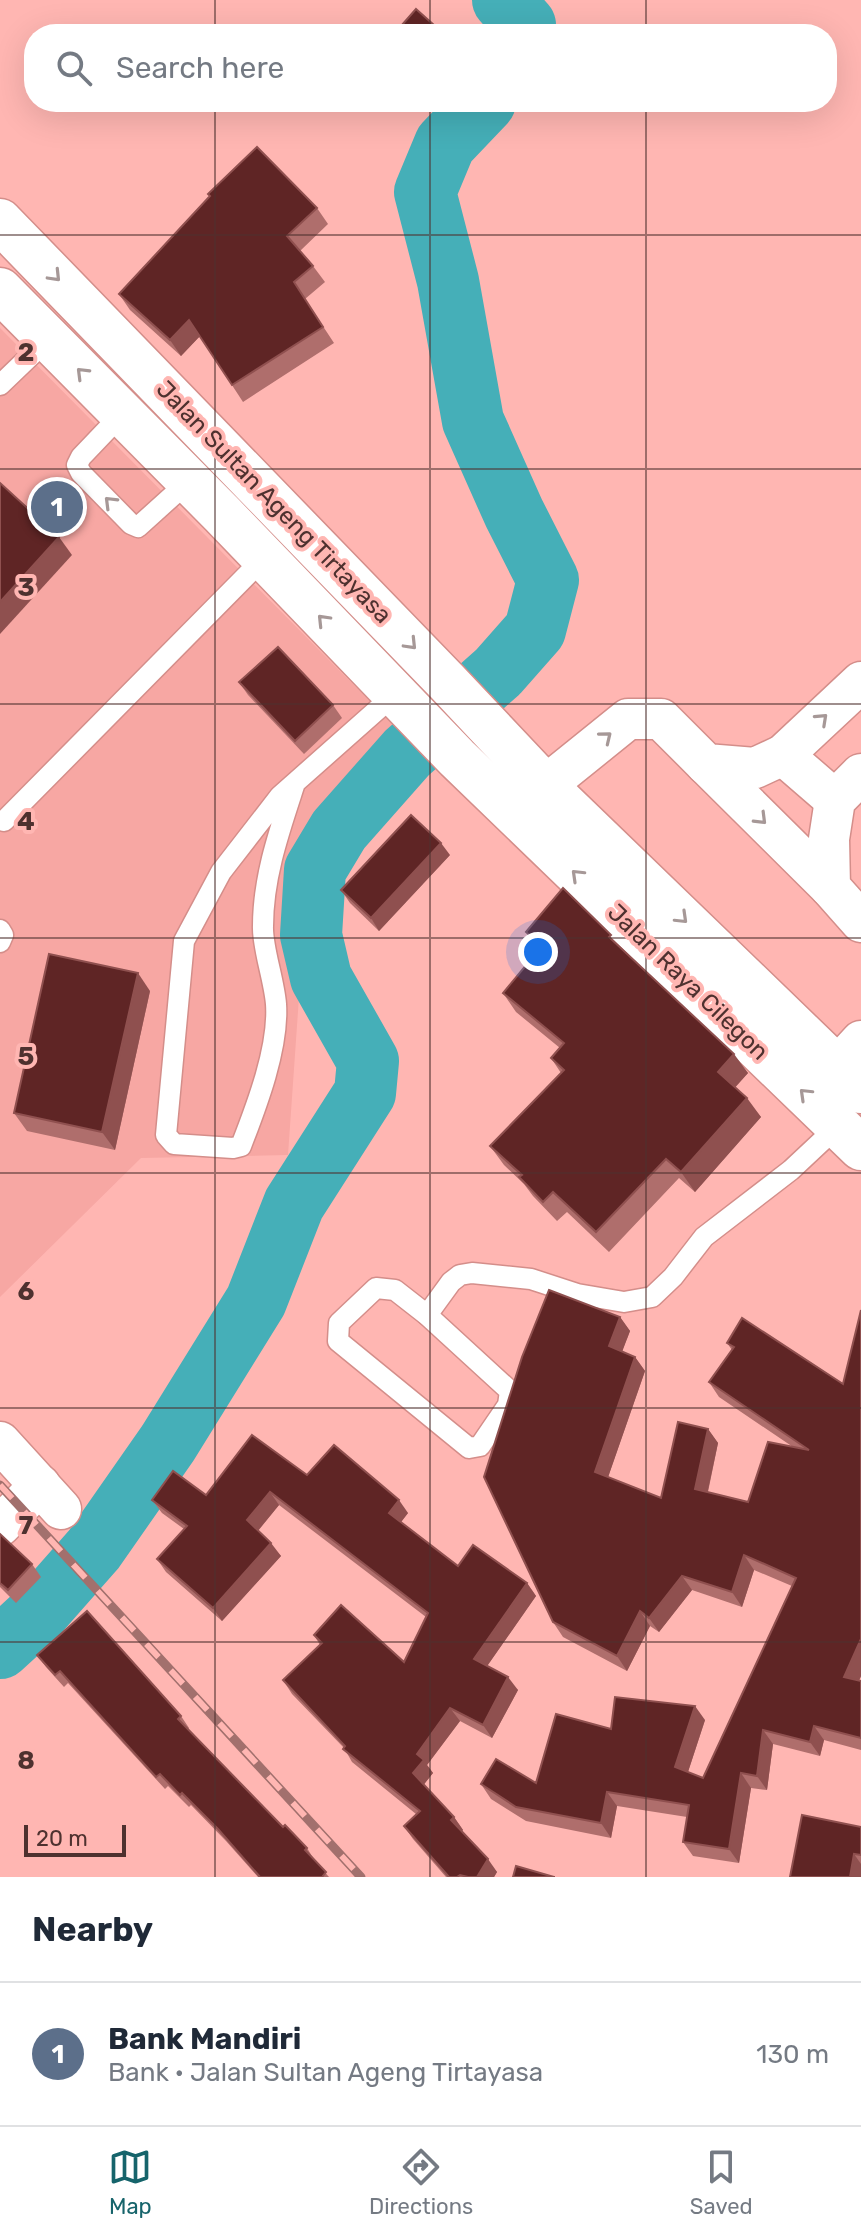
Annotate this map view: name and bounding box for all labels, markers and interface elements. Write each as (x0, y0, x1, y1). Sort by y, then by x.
search box (24, 24, 837, 112)
icon: search (52, 46, 96, 90)
text: Search here (116, 50, 284, 86)
one-way arrow (46, 267, 60, 281)
text: 2 (18, 337, 34, 368)
one-way arrow (77, 368, 92, 382)
street label: Jalan Sultan Ageng Tirtayasa (151, 375, 397, 629)
pin: 1 (31, 477, 83, 537)
one-way arrow (105, 497, 119, 511)
text: 3 (17, 572, 35, 603)
one-way arrow (318, 614, 332, 629)
one-way arrow (402, 635, 416, 649)
one-way arrow (813, 713, 827, 728)
one-way arrow (596, 733, 611, 747)
text: 4 (17, 806, 35, 837)
one-way arrow (752, 810, 766, 824)
one-way arrow (571, 870, 586, 884)
street label: Jalan Raya Cilegon (602, 898, 774, 1066)
one-way arrow (673, 908, 687, 923)
your location (518, 932, 558, 972)
text: 5 (18, 1041, 34, 1072)
one-way arrow (800, 1088, 814, 1103)
text: 6 (18, 1276, 35, 1307)
text: 7 (19, 1510, 34, 1541)
text: 8 (17, 1745, 35, 1776)
scale bar (24, 1821, 126, 1857)
text: 20 m (36, 1825, 88, 1852)
text: Nearby (32, 1909, 153, 1950)
text: Bank Mandiri (108, 2021, 301, 2057)
text: 1 (52, 2039, 64, 2070)
text: 130 m (756, 2039, 829, 2070)
text: Bank · Jalan Sultan Ageng Tirtayasa (108, 2057, 543, 2088)
tab: Map (108, 2145, 152, 2220)
tab: Directions (369, 2145, 473, 2220)
tab: Saved (690, 2145, 753, 2220)

